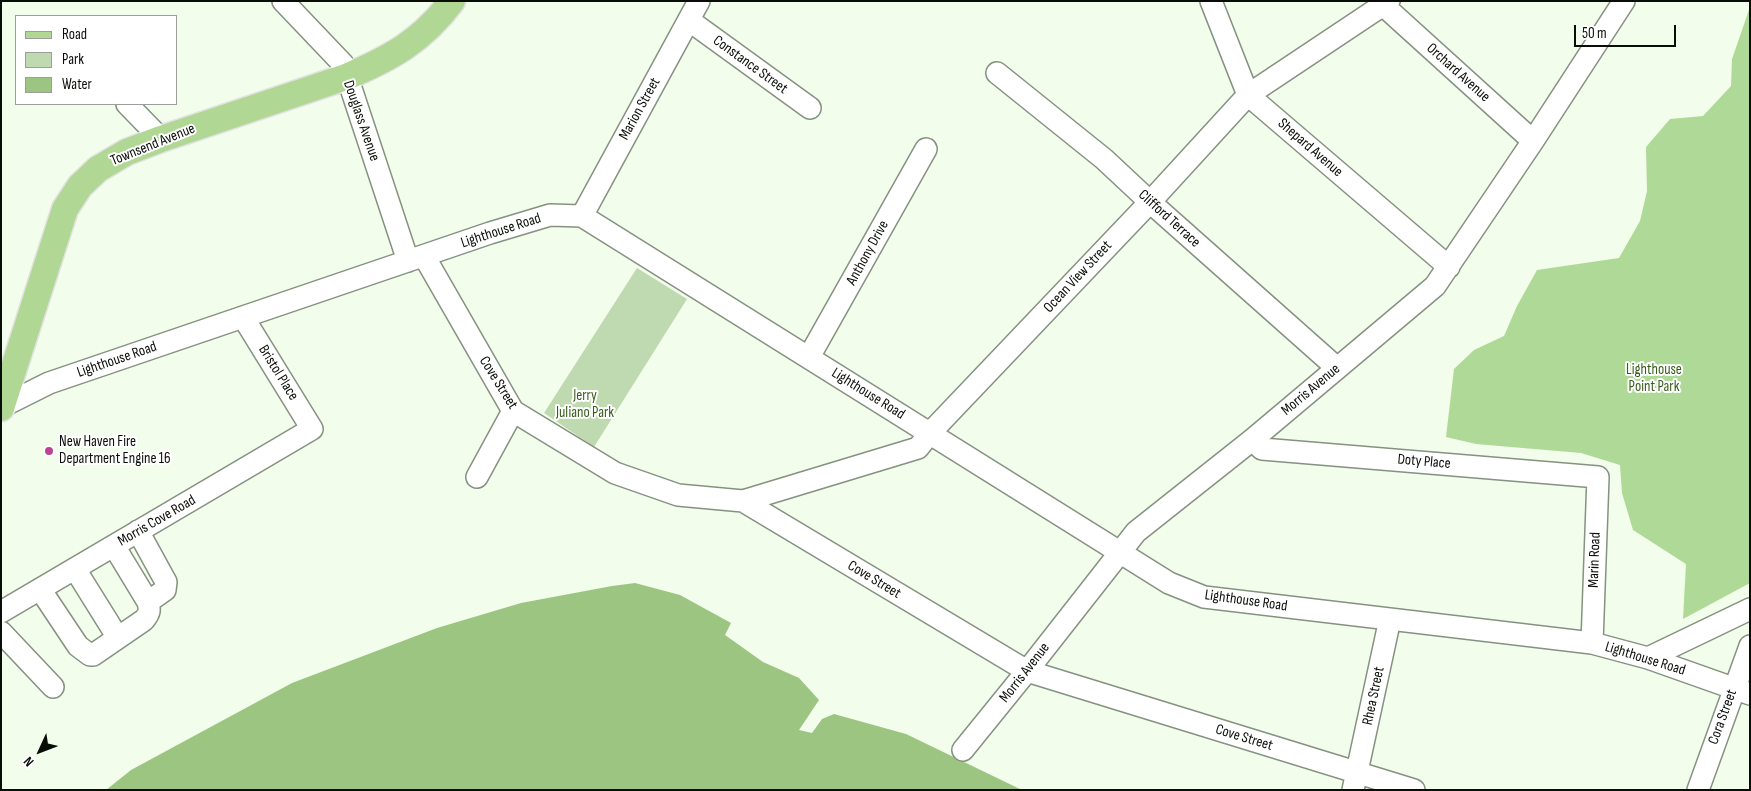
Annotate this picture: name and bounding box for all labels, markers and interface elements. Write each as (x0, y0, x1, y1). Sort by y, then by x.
legend (15, 15, 178, 105)
scale bar (1576, 15, 1678, 47)
text: 50 m (1582, 24, 1607, 43)
text: Road (62, 25, 87, 44)
street label: Constance Street (709, 32, 791, 98)
street label: Orchard Avenue (1423, 40, 1493, 106)
text: Park (62, 50, 84, 69)
text: Water (62, 75, 92, 94)
street label: Marion Street (616, 75, 664, 143)
street label: Douglass Avenue (339, 78, 383, 164)
street label: Shepard Avenue (1274, 115, 1346, 181)
street label: Townsend Avenue (108, 120, 198, 170)
street label: Clifford Terrace (1134, 186, 1204, 252)
street label: Lighthouse Road (459, 210, 543, 252)
street label: Anthony Drive (843, 218, 893, 288)
street label: Ocean View Street (1040, 237, 1116, 317)
street label: Lighthouse Road (75, 338, 159, 382)
street label: Bristol Place (254, 342, 302, 404)
street label: Cove Street (475, 353, 521, 413)
street label: Morris Avenue (1278, 360, 1344, 420)
park label: Lighthouse Point Park (1626, 361, 1682, 396)
street label: Lighthouse Road (828, 364, 908, 424)
park label: Jerry Juliano Park (556, 387, 614, 422)
place label: New Haven Fire Department Engine 16 (59, 433, 171, 468)
marker: New Haven Fire Department Engine 16 (43, 445, 55, 457)
street label: Doty Place (1397, 451, 1451, 473)
street label: Morris Cove Road (115, 492, 199, 550)
street label: Marin Road (1585, 532, 1605, 588)
street label: Cove Street (844, 557, 904, 603)
street label: Lighthouse Road (1204, 586, 1288, 616)
street label: Lighthouse Road (1603, 638, 1687, 680)
street label: Morris Avenue (996, 639, 1054, 707)
street label: Rhea Street (1359, 665, 1389, 727)
street label: Cora Street (1705, 687, 1741, 747)
street label: Cove Street (1213, 721, 1275, 755)
north arrow (15, 726, 65, 776)
text: N (20, 753, 37, 770)

